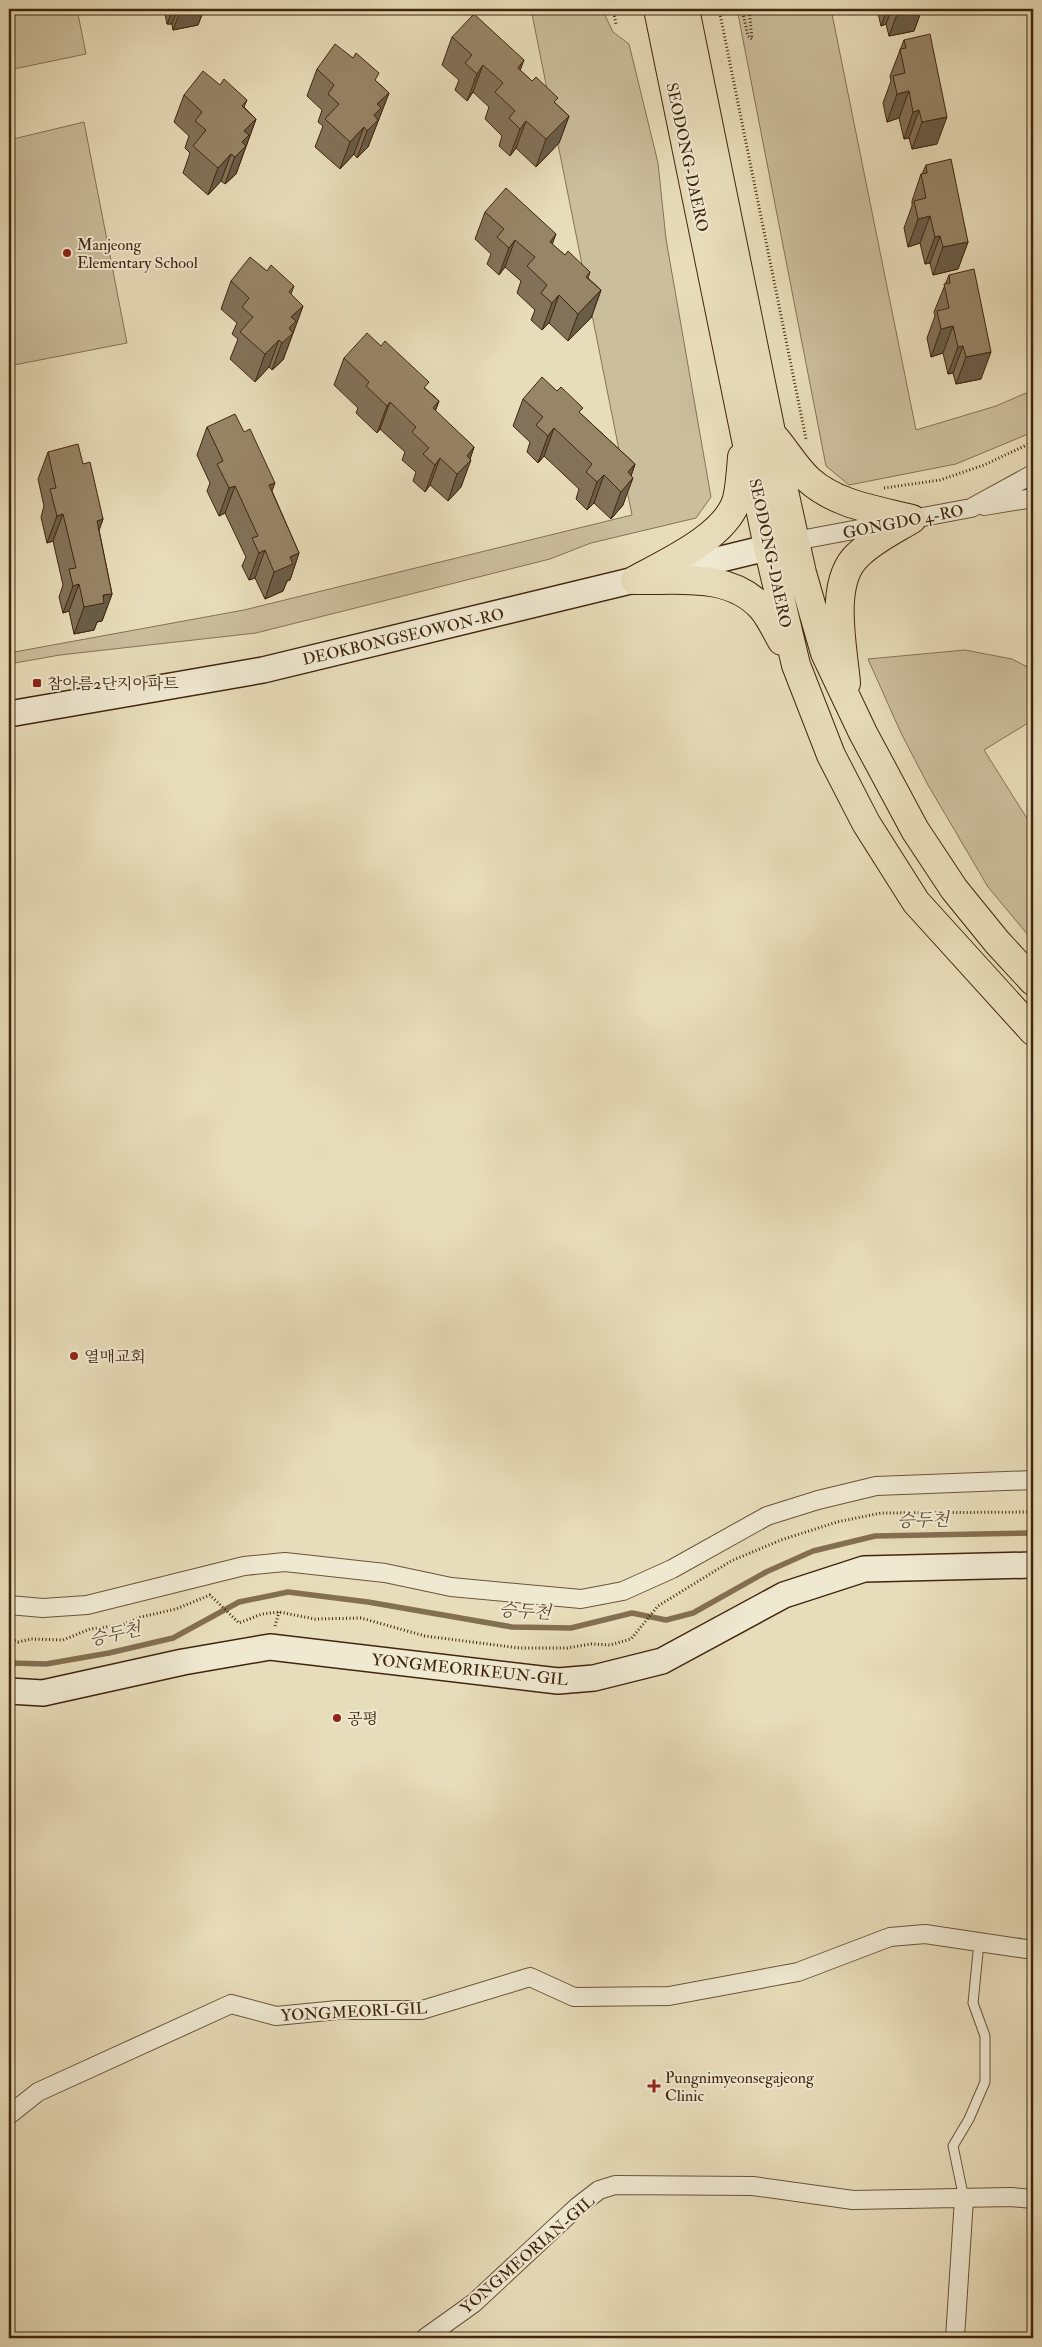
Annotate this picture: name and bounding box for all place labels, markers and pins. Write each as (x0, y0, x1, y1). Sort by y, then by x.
place label: Manjeong Elementary School (77, 235, 198, 273)
marker: Manjeong Elementary School (61, 247, 73, 259)
place label: 참아름2단지아파트 (47, 674, 179, 694)
marker: 참아름2단지아파트 (31, 677, 43, 689)
place label: 열매교회 (84, 1347, 146, 1367)
marker: 열매교회 (68, 1350, 80, 1362)
place label: 공평 (347, 1709, 378, 1729)
marker: 공평 (331, 1712, 343, 1724)
place label: Pungnimyeonsegajeong Clinic (665, 2068, 815, 2106)
marker: Pungnimyeonsegajeong Clinic (647, 2079, 661, 2093)

